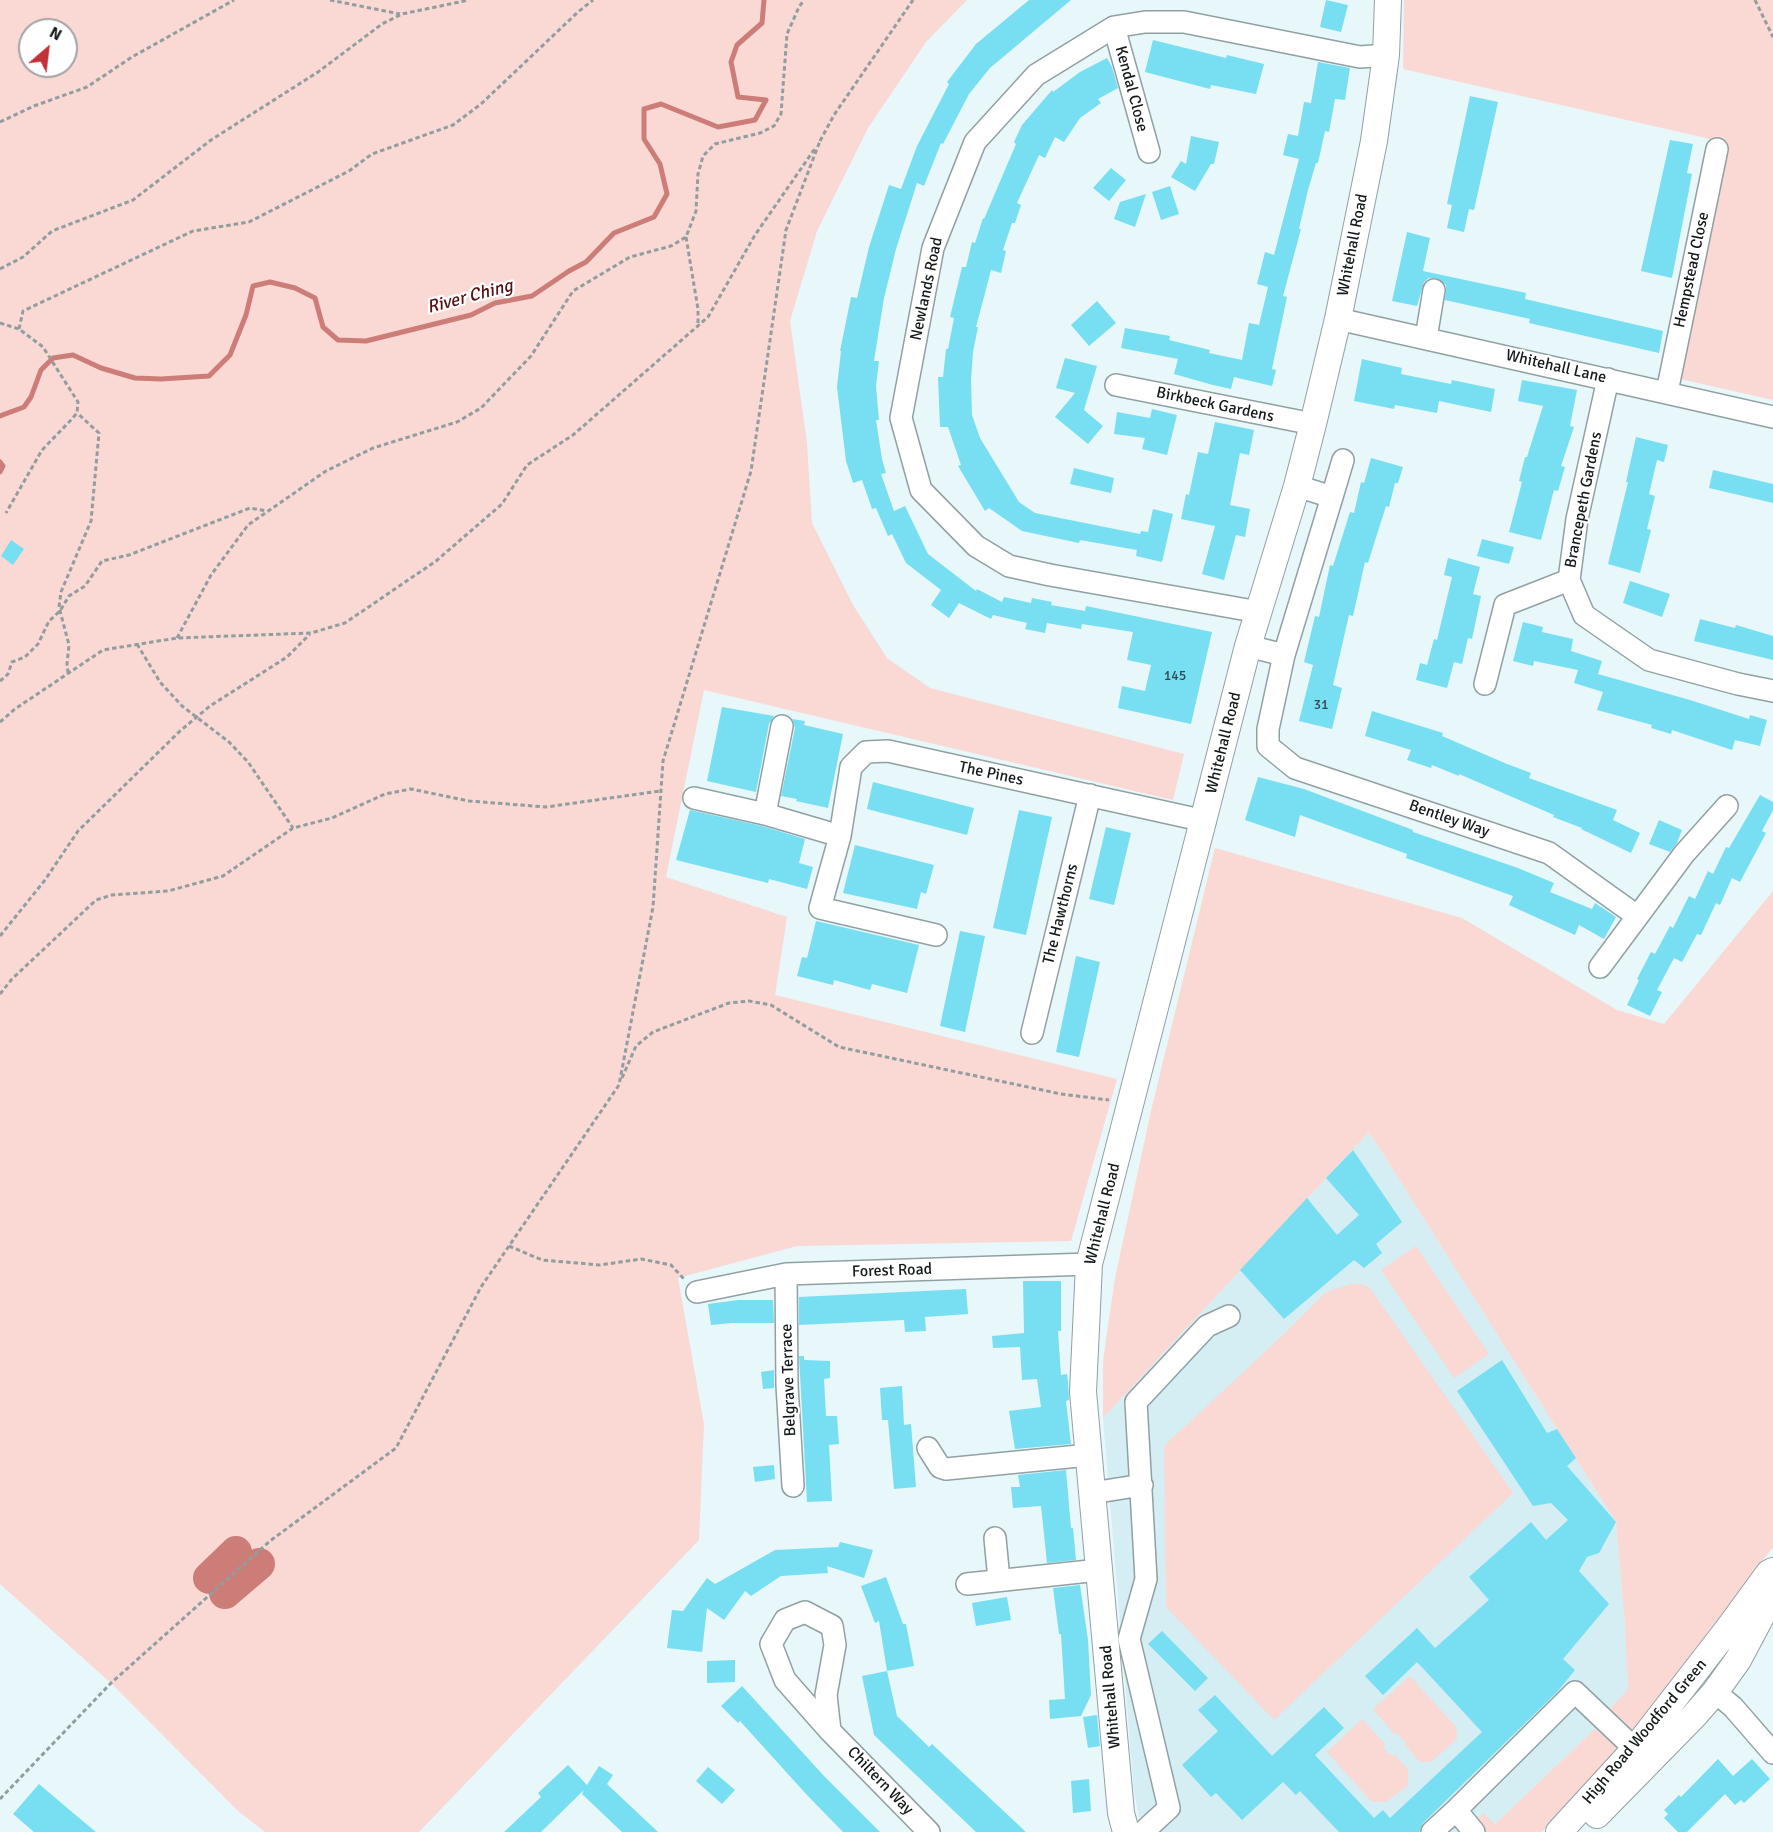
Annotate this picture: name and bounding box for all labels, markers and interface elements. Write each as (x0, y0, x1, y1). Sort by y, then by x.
north arrow (18, 18, 78, 78)
text: N (46, 22, 65, 45)
street label: Kendal Close (1110, 44, 1152, 134)
street label: Whitehall Road (1334, 192, 1372, 298)
street label: Hempstead Close (1670, 210, 1714, 330)
street label: Newlands Road (907, 236, 947, 342)
water label: River Ching (425, 275, 515, 319)
street label: Whitehall Lane (1504, 346, 1608, 388)
street label: Birkbeck Gardens (1154, 383, 1276, 427)
street label: Brancepeth Gardens (1561, 430, 1607, 570)
house number: 145 (1164, 668, 1186, 684)
street label: Whitehall Road (1202, 690, 1246, 796)
house number: 31 (1313, 697, 1329, 713)
street label: The Pines (957, 758, 1025, 790)
street label: Bentley Way (1406, 796, 1492, 842)
street label: The Hawthorns (1039, 862, 1083, 966)
street label: Whitehall Road (1081, 1161, 1125, 1267)
street label: Forest Road (852, 1260, 932, 1282)
street label: Belgrave Terrace (777, 1323, 801, 1437)
street label: Whitehall Road (1097, 1644, 1125, 1750)
street label: High Road Woodford Green (1579, 1656, 1711, 1808)
street label: Chiltern Way (843, 1743, 917, 1819)

